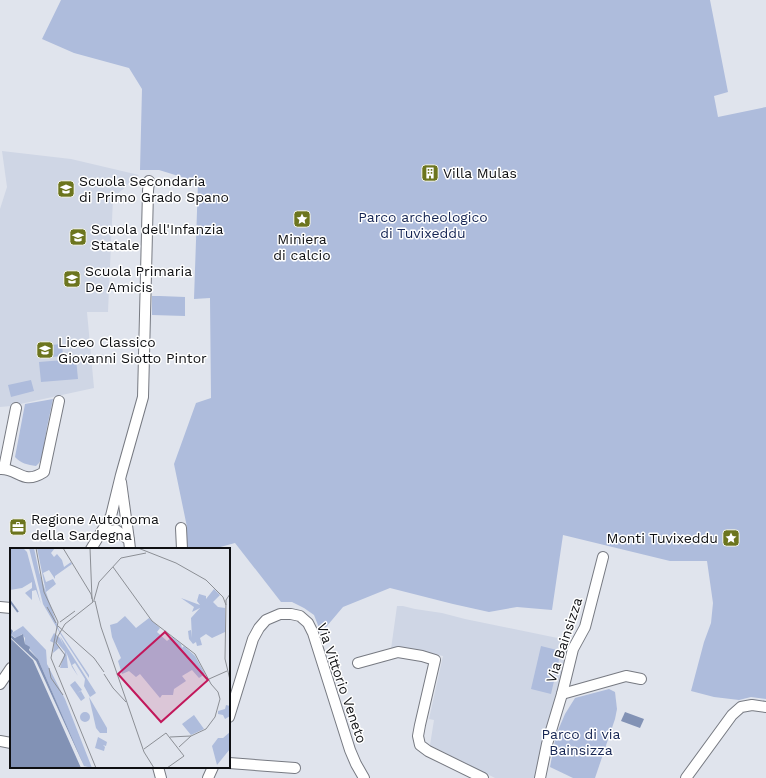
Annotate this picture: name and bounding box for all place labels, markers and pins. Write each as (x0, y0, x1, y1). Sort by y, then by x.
building icon: Villa Mulas (420, 163, 440, 183)
place label: Villa Mulas (443, 165, 517, 181)
place label: Scuola Secondaria di Primo Grado Spano (79, 173, 229, 205)
school or university icon: Scuola Secondaria di Primo Grado Spano (56, 179, 76, 199)
place icon: Miniera di calcio (292, 209, 312, 229)
place label: Scuola dell'Infanzia Statale (91, 221, 223, 253)
school or university icon: Scuola dell'Infanzia Statale (68, 227, 88, 247)
place label: Miniera di calcio (273, 231, 331, 263)
place label: Scuola Primaria De Amicis (85, 263, 192, 295)
school or university icon: Scuola Primaria De Amicis (62, 269, 82, 289)
place label: Liceo Classico Giovanni Siotto Pintor (58, 334, 207, 366)
school or university icon: Liceo Classico Giovanni Siotto Pintor (35, 340, 55, 360)
place label: Regione Autonoma della Sardegna (31, 511, 159, 543)
office icon: Regione Autonoma della Sardegna (8, 517, 28, 537)
place icon: Monti Tuvixeddu (721, 528, 741, 548)
place label: Monti Tuvixeddu (607, 530, 718, 546)

